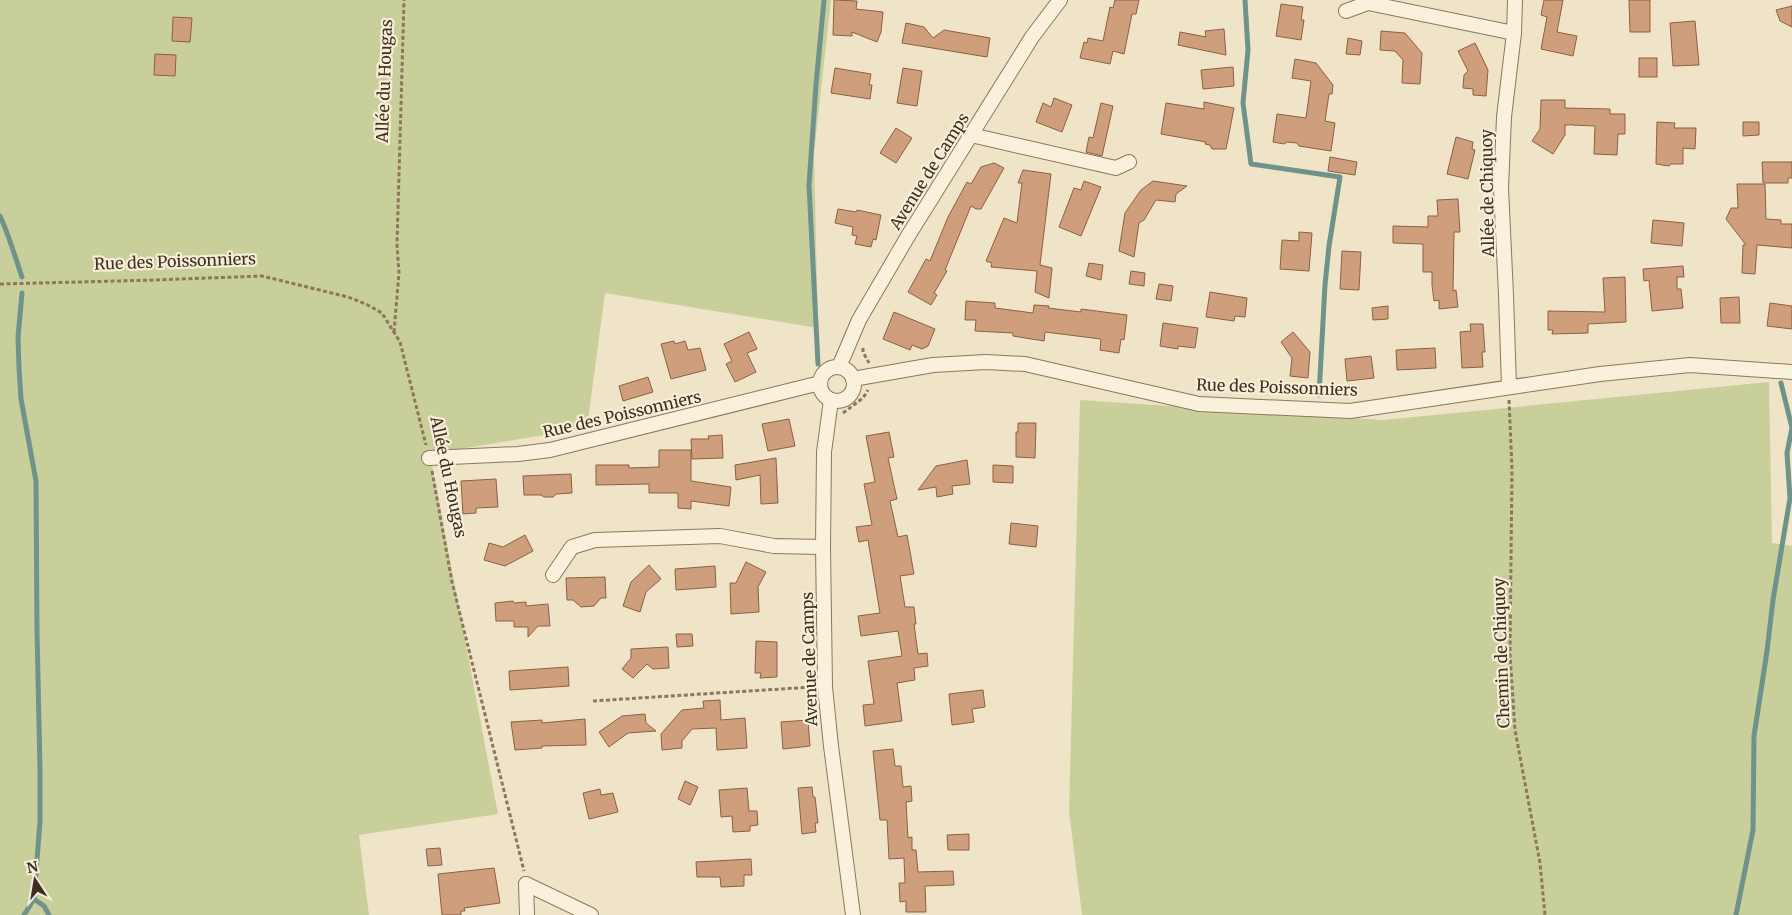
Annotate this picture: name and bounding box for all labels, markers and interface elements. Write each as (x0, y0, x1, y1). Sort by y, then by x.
street label: Allée du Hougas (372, 19, 396, 144)
street label: Avenue de Camps (884, 109, 973, 234)
street label: Allée de Chiquoy (1476, 128, 1498, 258)
street label: Rue des Poissonniers (94, 248, 256, 274)
street label: Rue des Poissonniers (1196, 374, 1358, 400)
street label: Rue des Poissonniers (541, 386, 703, 442)
street label: Allée du Hougas (426, 414, 472, 540)
street label: Chemin de Chiquoy (1488, 577, 1514, 729)
street label: Avenue de Camps (797, 591, 821, 727)
north arrow (10, 855, 60, 905)
text: N (25, 857, 40, 877)

